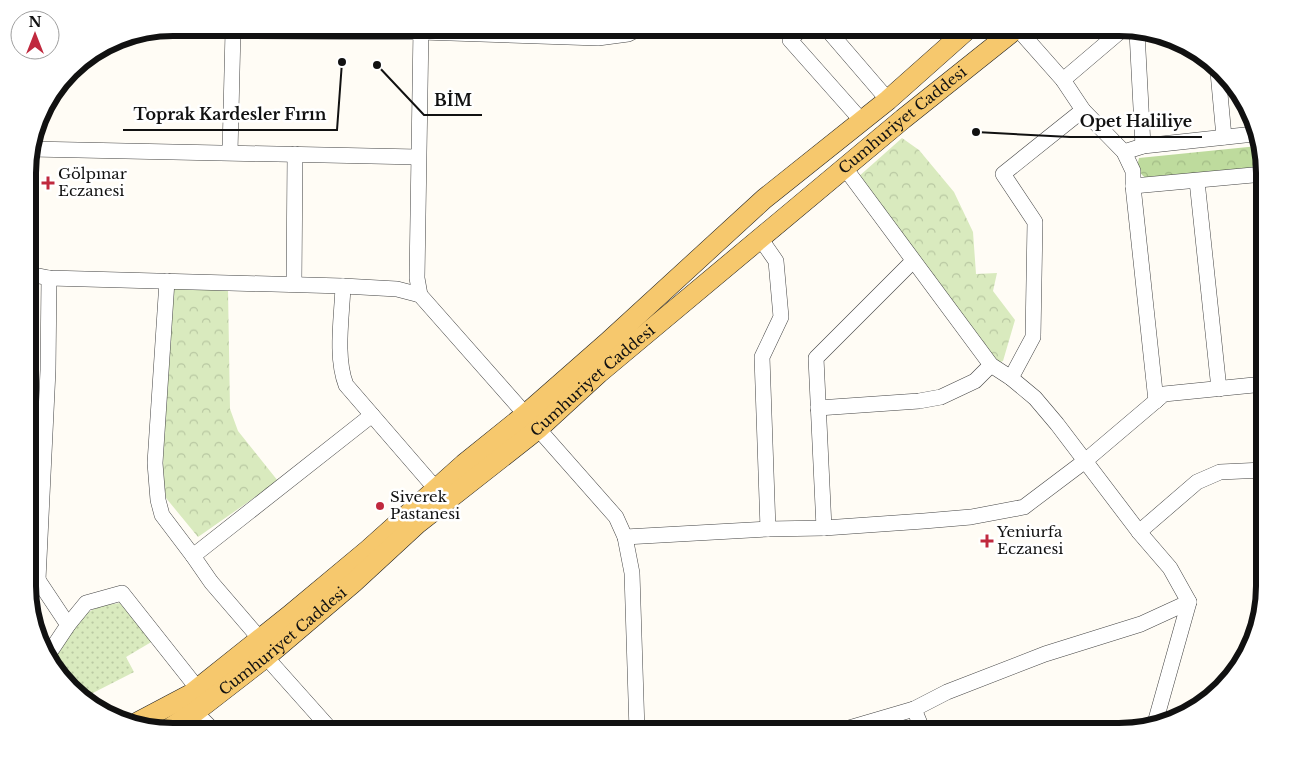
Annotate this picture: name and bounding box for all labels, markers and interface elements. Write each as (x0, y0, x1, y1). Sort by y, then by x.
north arrow (10, 10, 60, 60)
text: N (28, 13, 42, 31)
street label: Cumhuriyet Caddesi (834, 62, 970, 178)
callout: BİM (424, 84, 482, 115)
text: BİM (434, 90, 472, 110)
callout: Toprak Kardesler Fırın (123, 99, 337, 130)
text: Toprak Kardesler Fırın (134, 104, 327, 124)
callout: Opet Haliliye (1070, 106, 1202, 137)
text: Opet Haliliye (1080, 111, 1192, 131)
place label: Gölpınar Eczanesi (58, 164, 128, 200)
marker: Gölpınar Eczanesi (42, 177, 54, 189)
street label: Cumhuriyet Caddesi (526, 320, 658, 440)
place label: Siverek Pastanesi (390, 487, 460, 523)
marker: Siverek Pastanesi (374, 500, 386, 512)
place label: Yeniurfa Eczanesi (996, 522, 1063, 558)
marker: Yeniurfa Eczanesi (981, 535, 993, 547)
street label: Cumhuriyet Caddesi (215, 583, 350, 699)

